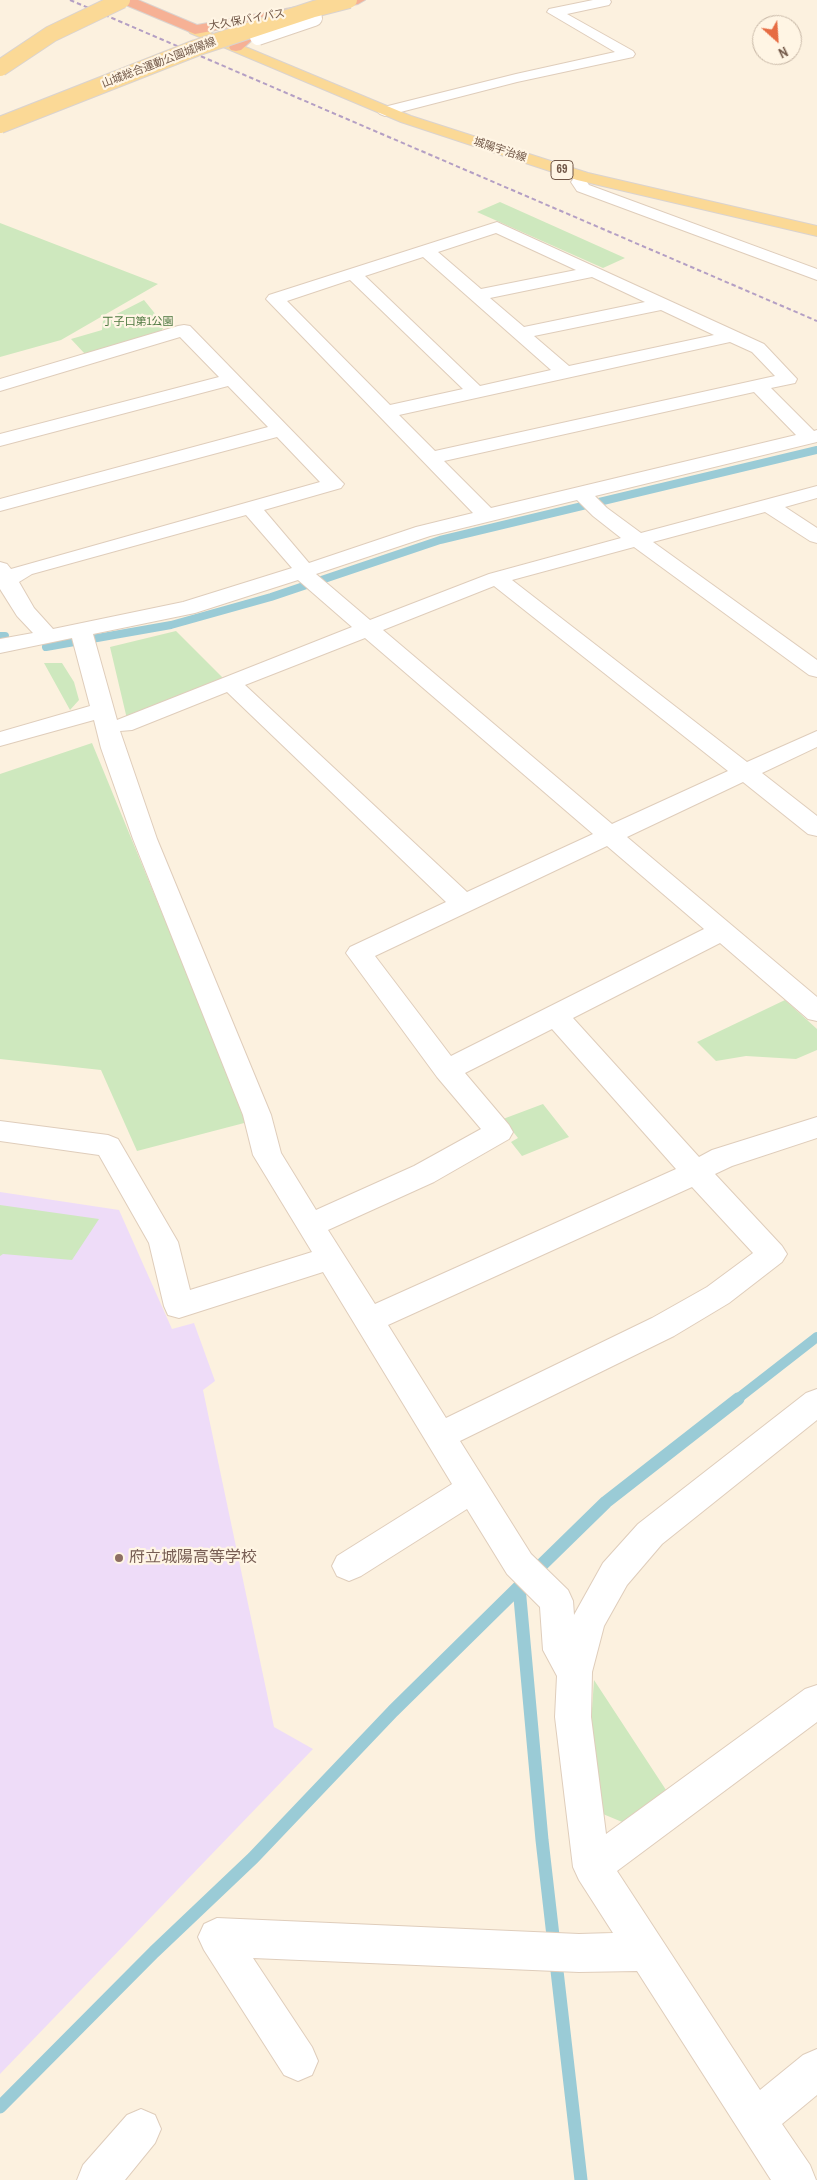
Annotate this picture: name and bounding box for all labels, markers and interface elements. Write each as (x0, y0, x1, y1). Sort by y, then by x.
street label: 大久保バイパス (208, 7, 286, 33)
north arrow (752, 15, 802, 65)
street label: 山城総合運動公園城陽線 (100, 35, 218, 91)
text: N (775, 43, 791, 62)
street label: 城陽宇治線 (472, 135, 528, 165)
road number: 69 (551, 160, 573, 180)
park label: 丁子口第1公園 (102, 315, 174, 329)
place label: 府立城陽高等学校 (129, 1548, 257, 1568)
marker: 府立城陽高等学校 (113, 1552, 125, 1564)

